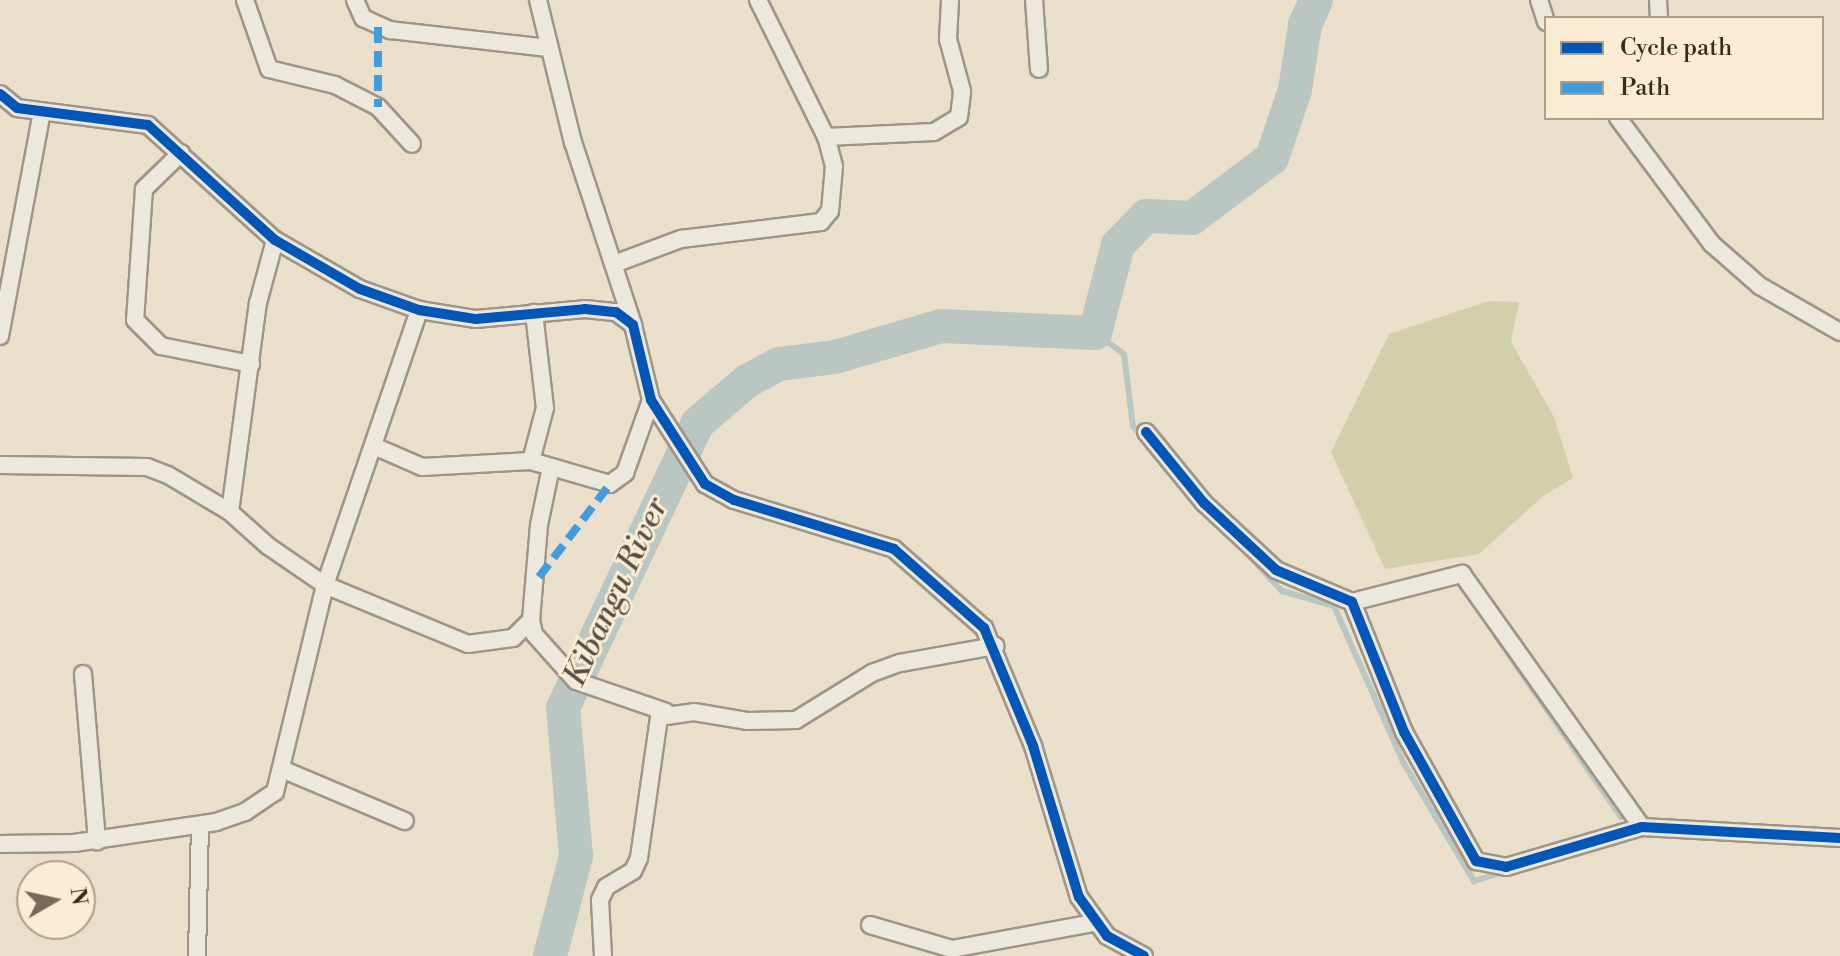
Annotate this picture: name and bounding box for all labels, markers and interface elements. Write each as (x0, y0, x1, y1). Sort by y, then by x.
legend (1544, 16, 1824, 120)
text: Cycle path (1620, 33, 1732, 63)
text: Path (1620, 73, 1670, 103)
water label: Kibangu River (556, 492, 676, 692)
north arrow (16, 860, 96, 940)
text: N (64, 886, 93, 907)

